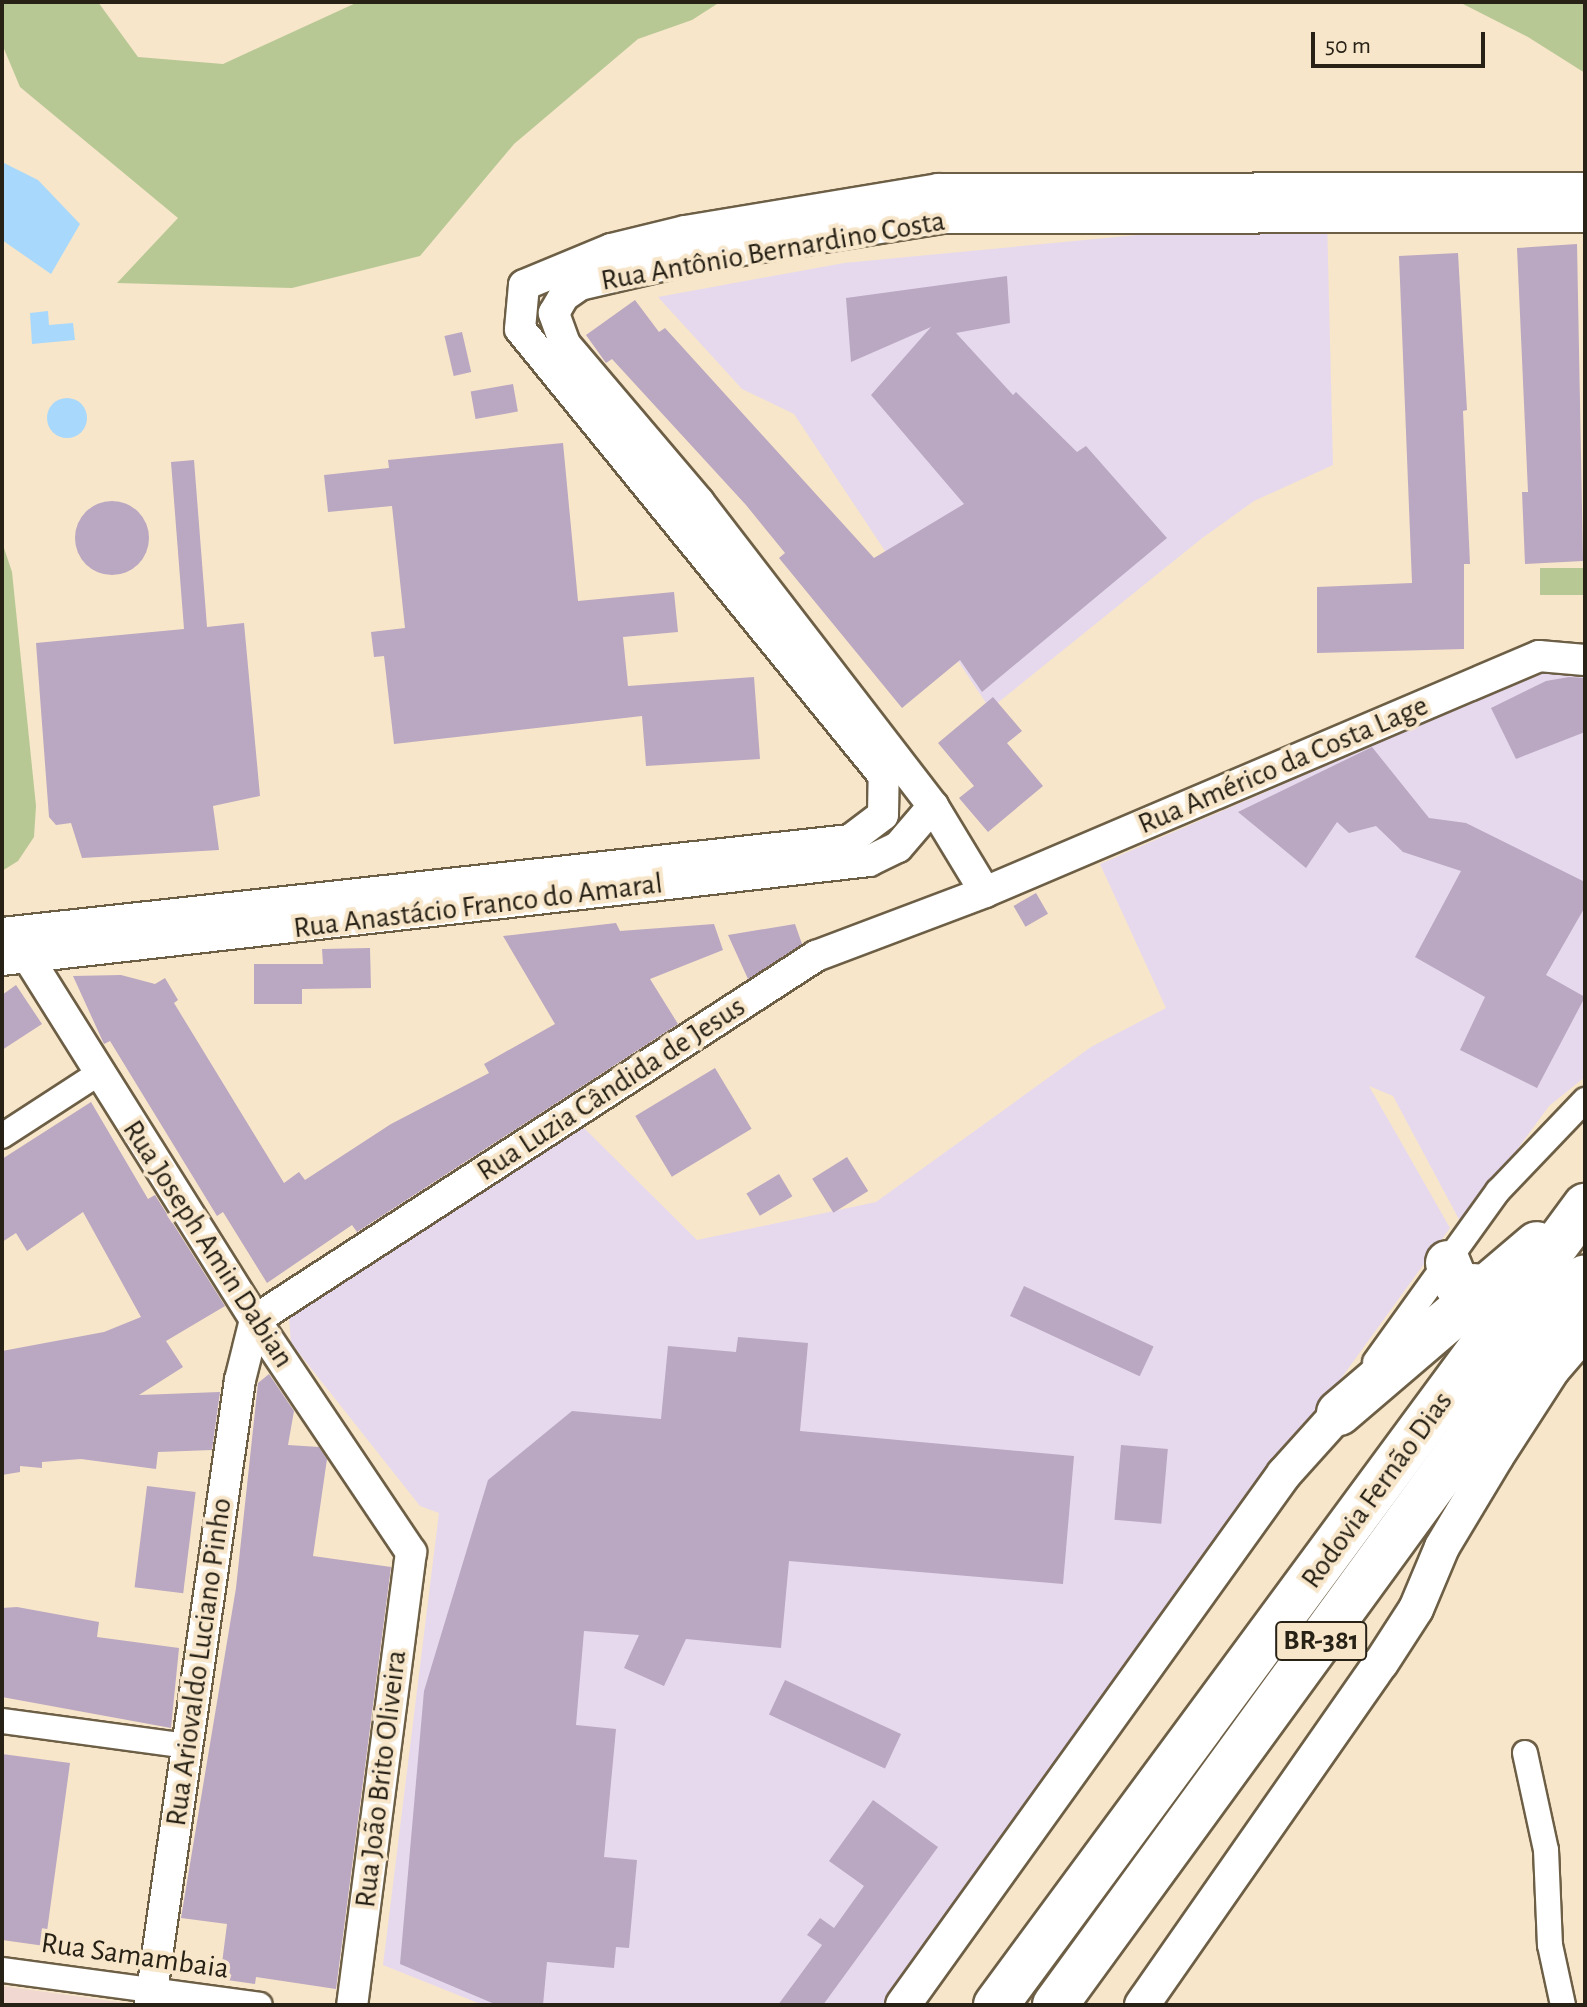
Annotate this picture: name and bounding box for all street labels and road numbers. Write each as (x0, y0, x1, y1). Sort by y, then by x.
street label: Rua Antônio Bernardino Costa (598, 203, 948, 299)
street label: Rua Américo da Costa Lage (1133, 688, 1433, 842)
street label: Rua Anastácio Franco do Amaral (291, 865, 665, 947)
street label: Rua Luzia Cândida de Jesus (470, 989, 752, 1189)
street label: Rua Joseph Amin Dabian (114, 1113, 302, 1375)
street label: Rodovia Fernão Dias (1293, 1384, 1461, 1596)
street label: Rua Ariovaldo Luciano Pinho (158, 1496, 240, 1828)
road number: BR-381 (1275, 1617, 1367, 1665)
street label: Rua João Brito Oliveira (347, 1648, 415, 1910)
street label: Rua Samambaia (39, 1925, 231, 1987)

